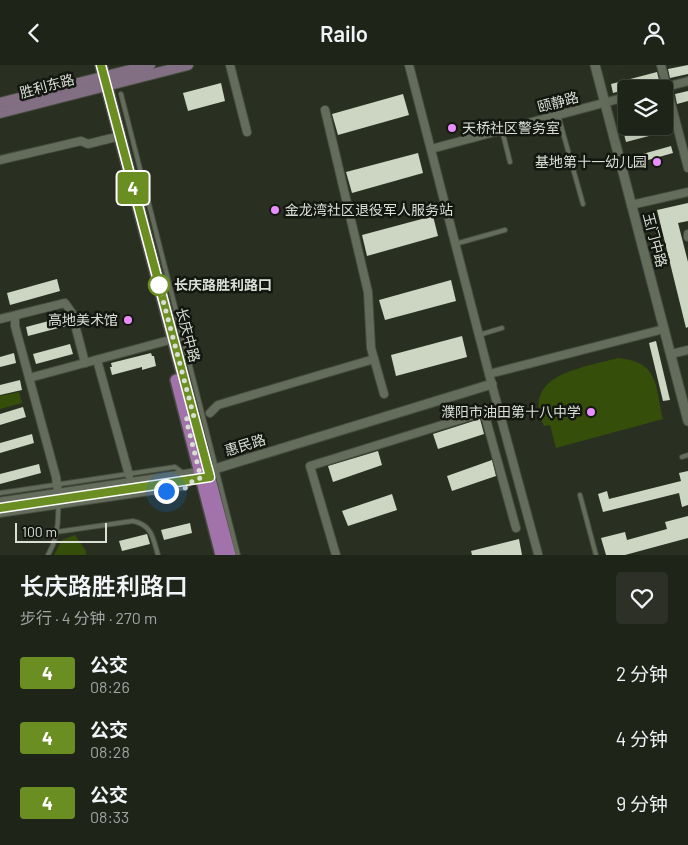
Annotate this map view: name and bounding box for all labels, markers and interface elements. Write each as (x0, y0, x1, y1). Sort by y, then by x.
icon: back (20, 19, 48, 47)
icon: person (640, 19, 668, 47)
text: Railo (320, 20, 368, 46)
street label: 胜利东路 (18, 70, 76, 101)
map controls (618, 80, 673, 135)
button: layers (618, 80, 673, 135)
street label: 颐静路 (535, 88, 580, 115)
place label: 天桥社区警务室 (462, 119, 560, 136)
marker: 天桥社区警务室 (446, 122, 458, 134)
place label: 基地第十一幼儿园 (535, 153, 647, 170)
marker: 基地第十一幼儿园 (651, 156, 663, 168)
line badge: 4 (117, 172, 149, 204)
text: 4 (128, 177, 138, 199)
place label: 金龙湾社区退役军人服务站 (285, 201, 453, 218)
marker: 金龙湾社区退役军人服务站 (269, 204, 281, 216)
street label: 玉门中路 (640, 211, 671, 269)
marker: 长庆路胜利路口 (148, 274, 170, 296)
place label: 长庆路胜利路口 (174, 276, 272, 293)
street label: 长庆中路 (173, 306, 204, 364)
place label: 高地美术馆 (48, 311, 118, 328)
marker: 高地美术馆 (122, 314, 134, 326)
place label: 濮阳市油田第十八中学 (441, 403, 581, 420)
marker: 濮阳市油田第十八中学 (585, 406, 597, 418)
street label: 惠民路 (222, 430, 267, 459)
your location (154, 479, 179, 504)
scale bar (15, 520, 108, 543)
text: 100 m (22, 523, 57, 540)
text: 长庆路胜利路口 (20, 571, 188, 600)
button: heart (616, 572, 668, 624)
text: 步行 · 4 分钟 · 270 m (20, 608, 157, 627)
text: 公交 (90, 653, 128, 676)
text: 4 (42, 662, 53, 684)
text: 2 分钟 (616, 662, 668, 685)
text: 08:26 (90, 677, 130, 696)
text: 公交 (90, 718, 128, 741)
text: 4 (42, 727, 53, 749)
text: 4 分钟 (616, 727, 668, 750)
text: 08:28 (90, 742, 130, 761)
text: 公交 (90, 783, 128, 806)
text: 4 (42, 792, 53, 814)
text: 9 分钟 (616, 792, 668, 815)
text: 08:33 (90, 807, 129, 826)

